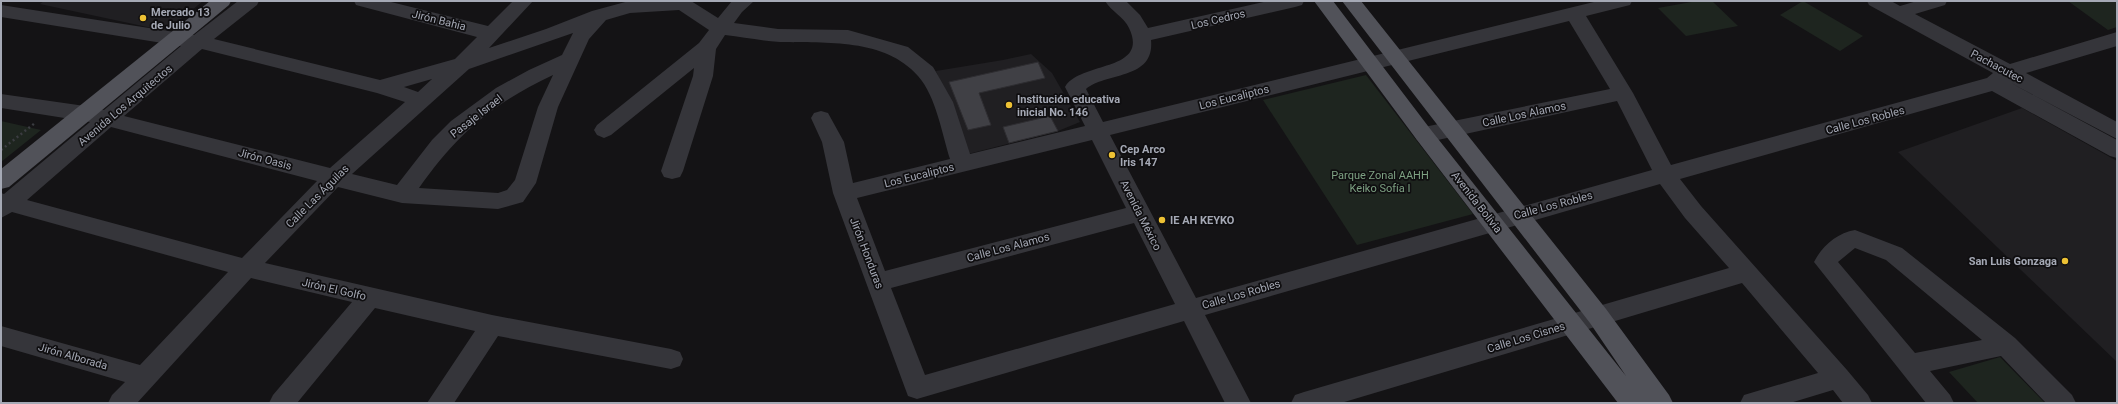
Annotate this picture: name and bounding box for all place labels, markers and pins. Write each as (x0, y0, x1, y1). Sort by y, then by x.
place label: Mercado 13 de Julio (151, 6, 210, 32)
marker: Mercado 13 de Julio (138, 13, 148, 23)
place label: Institución educativa inicial No. 146 (1017, 93, 1120, 119)
marker: Institución educativa inicial No. 146 (1004, 100, 1014, 110)
place label: Cep Arco Iris 147 (1120, 143, 1165, 169)
marker: Cep Arco Iris 147 (1107, 150, 1117, 160)
place label: IE AH KEYKO (1170, 214, 1235, 227)
marker: IE AH KEYKO (1157, 215, 1167, 225)
place label: San Luis Gonzaga (1969, 255, 2057, 268)
marker: San Luis Gonzaga (2060, 256, 2070, 266)

